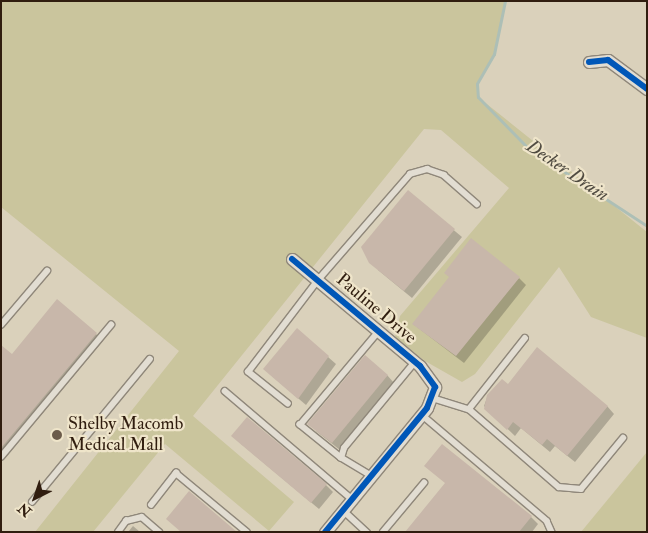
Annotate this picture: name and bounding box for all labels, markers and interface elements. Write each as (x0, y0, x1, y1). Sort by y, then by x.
water label: Decker Drain (521, 135, 613, 207)
street label: Pauline Drive (332, 269, 420, 349)
place label: Shelby Macomb Medical Mall (68, 414, 183, 456)
marker: Shelby Macomb Medical Mall (50, 428, 64, 442)
north arrow (10, 473, 60, 523)
text: N (15, 499, 35, 520)

